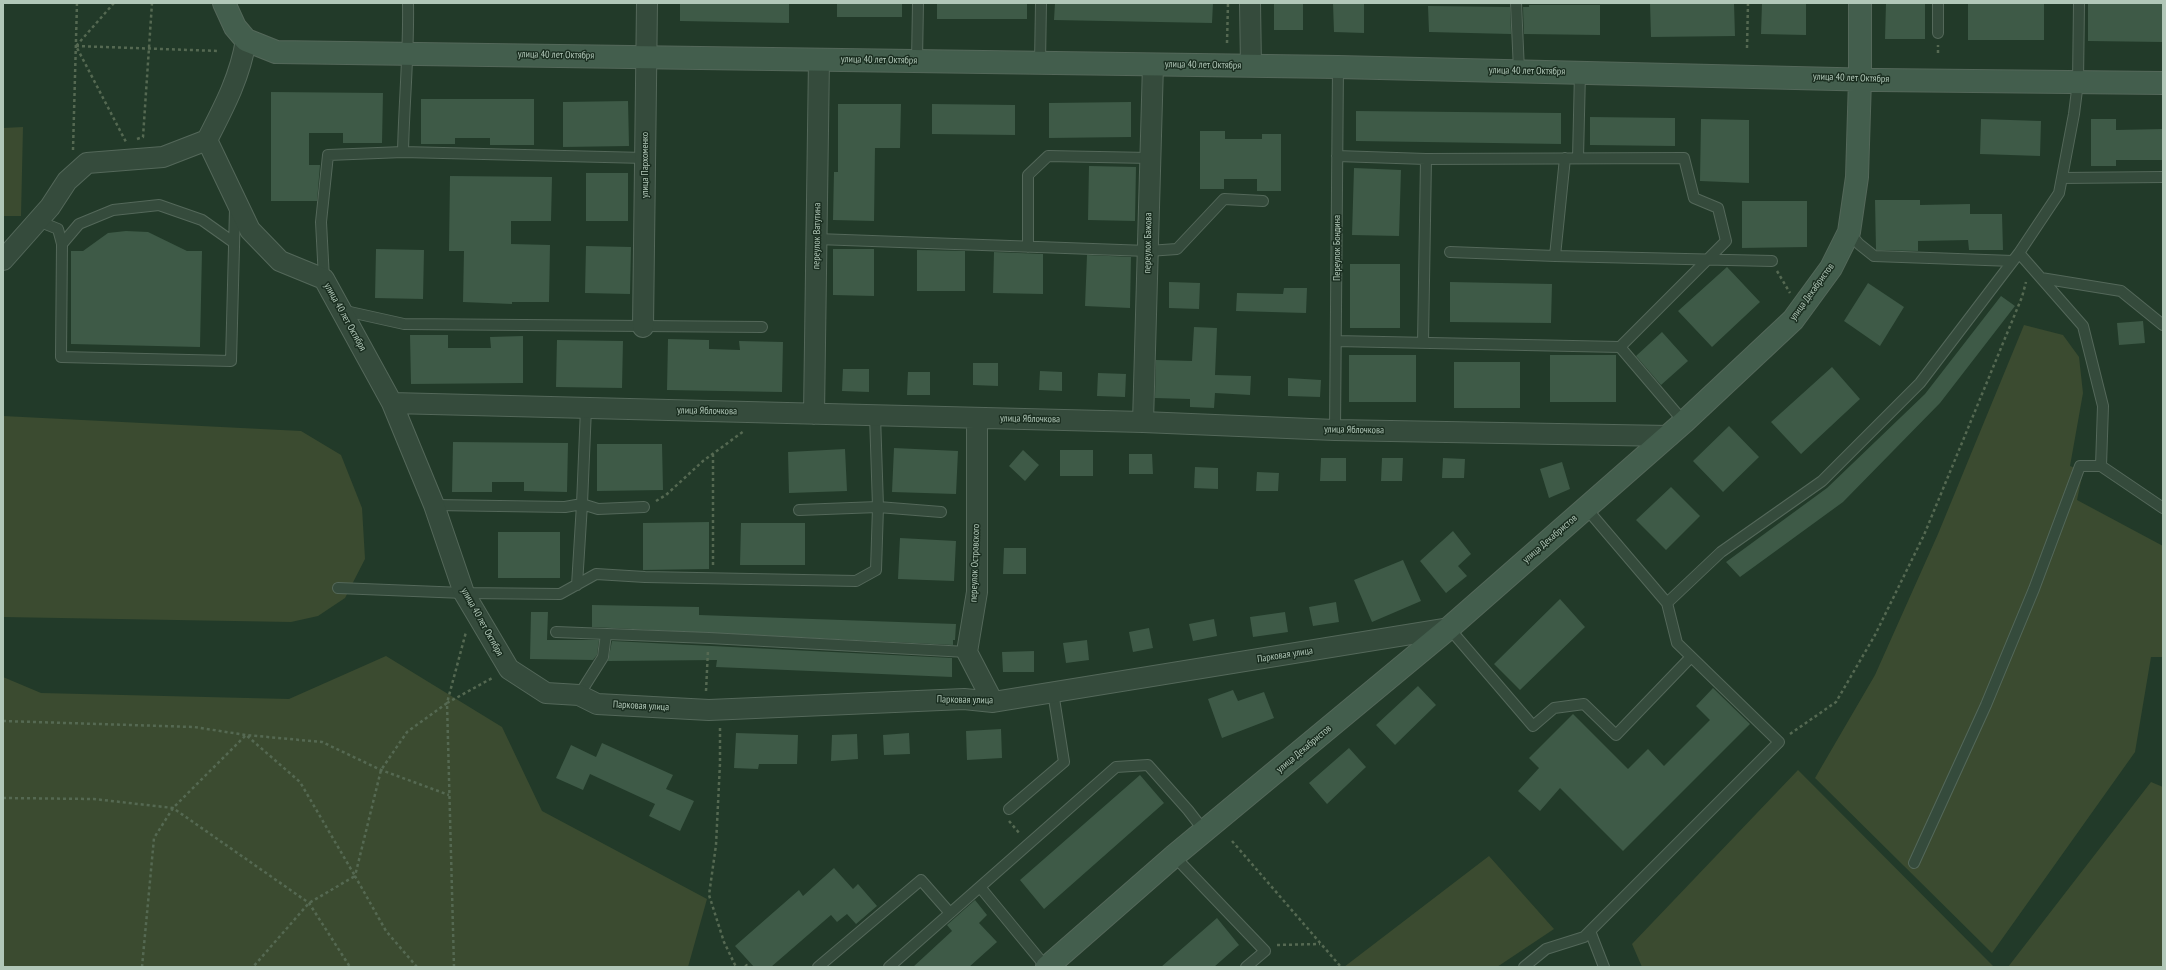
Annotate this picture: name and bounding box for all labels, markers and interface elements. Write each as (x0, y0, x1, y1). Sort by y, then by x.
street label: улица 40 лет Октября (518, 48, 594, 62)
street label: улица 40 лет Октября (841, 53, 917, 67)
street label: улица 40 лет Октября (1165, 58, 1241, 72)
street label: улица 40 лет Октября (1489, 64, 1565, 78)
street label: улица 40 лет Октября (1813, 71, 1889, 85)
street label: улица Пархоменко (639, 132, 651, 198)
street label: переулок Ватутина (810, 203, 824, 269)
street label: переулок Бажова (1141, 212, 1155, 274)
street label: Переулок Бондина (1331, 215, 1343, 281)
street label: улица Декабристов (1787, 261, 1837, 323)
street label: улица 40 лет Октября (321, 281, 369, 353)
street label: улица Яблочкова (677, 404, 737, 418)
street label: улица Яблочкова (1000, 412, 1060, 426)
street label: улица Яблочкова (1324, 423, 1384, 437)
street label: улица Декабристов (1520, 512, 1580, 566)
street label: переулок Островского (968, 524, 982, 602)
street label: улица 40 лет Октября (458, 586, 506, 658)
street label: Парковая улица (1256, 645, 1314, 665)
street label: Парковая улица (937, 694, 993, 706)
street label: Парковая улица (613, 699, 669, 713)
street label: улица Декабристов (1274, 723, 1334, 775)

